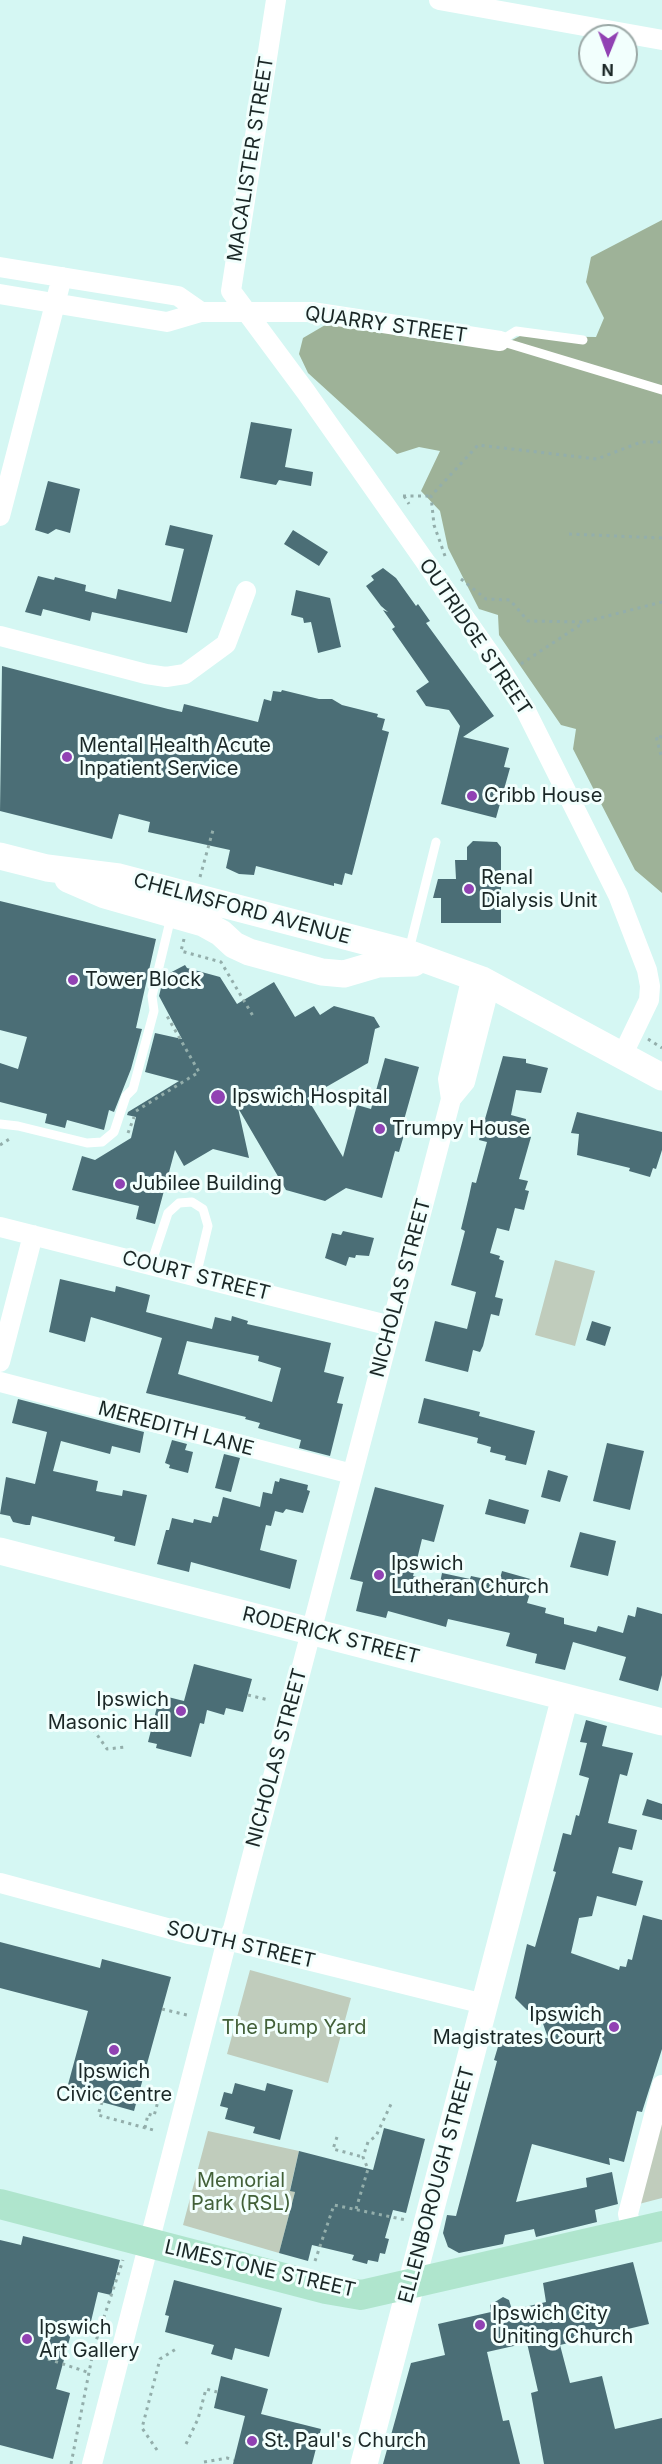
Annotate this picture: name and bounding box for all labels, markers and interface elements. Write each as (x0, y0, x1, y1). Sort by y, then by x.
north arrow (578, 24, 638, 84)
street label: MACALISTER STREET (223, 55, 279, 263)
text: N (601, 60, 614, 80)
street label: QUARRY STREET (303, 302, 469, 348)
street label: OUTRIDGE STREET (414, 554, 536, 720)
place label: Mental Health Acute Inpatient Service (79, 734, 271, 781)
marker: Mental Health Acute Inpatient Service (60, 750, 74, 764)
place label: Cribb House (484, 784, 602, 808)
marker: Cribb House (465, 789, 479, 803)
place label: Renal Dialysis Unit (481, 866, 597, 913)
street label: CHELMSFORD AVENUE (131, 868, 353, 950)
marker: Renal Dialysis Unit (462, 882, 476, 896)
place label: Tower Block (85, 968, 201, 992)
marker: Tower Block (66, 973, 80, 987)
place label: Ipswich Hospital (232, 1085, 387, 1109)
marker: Ipswich Hospital (209, 1088, 227, 1106)
place label: Trumpy House (392, 1117, 530, 1141)
marker: Trumpy House (373, 1122, 387, 1136)
place label: Jubilee Building (132, 1172, 282, 1196)
marker: Jubilee Building (113, 1177, 127, 1191)
street label: NICHOLAS STREET (366, 1196, 436, 1380)
street label: COURT STREET (119, 1246, 273, 1306)
street label: MEREDITH LANE (95, 1397, 257, 1461)
place label: Ipswich Lutheran Church (391, 1552, 549, 1599)
marker: Ipswich Lutheran Church (372, 1568, 386, 1582)
street label: RODERICK STREET (240, 1602, 422, 1670)
street label: NICHOLAS STREET (242, 1666, 312, 1850)
place label: Ipswich Masonic Hall (48, 1688, 169, 1735)
marker: Ipswich Masonic Hall (174, 1704, 188, 1718)
street label: SOUTH STREET (164, 1916, 318, 1974)
place label: Ipswich Magistrates Court (433, 2003, 602, 2050)
park label: The Pump Yard (222, 2016, 366, 2040)
marker: Ipswich Magistrates Court (607, 2020, 621, 2034)
marker: Ipswich Civic Centre (107, 2043, 121, 2057)
place label: Ipswich Civic Centre (56, 2060, 172, 2107)
street label: ELLENBOROUGH STREET (394, 2064, 480, 2306)
park label: Memorial Park (RSL) (191, 2169, 291, 2216)
street label: LIMESTONE STREET (162, 2235, 358, 2303)
place label: Ipswich City Uniting Church (492, 2302, 633, 2349)
place label: Ipswich Art Gallery (39, 2316, 139, 2363)
marker: Ipswich City Uniting Church (473, 2318, 487, 2332)
marker: Ipswich Art Gallery (20, 2332, 34, 2346)
place label: St. Paul's Church (264, 2429, 426, 2453)
marker: St. Paul's Church (245, 2434, 259, 2448)

